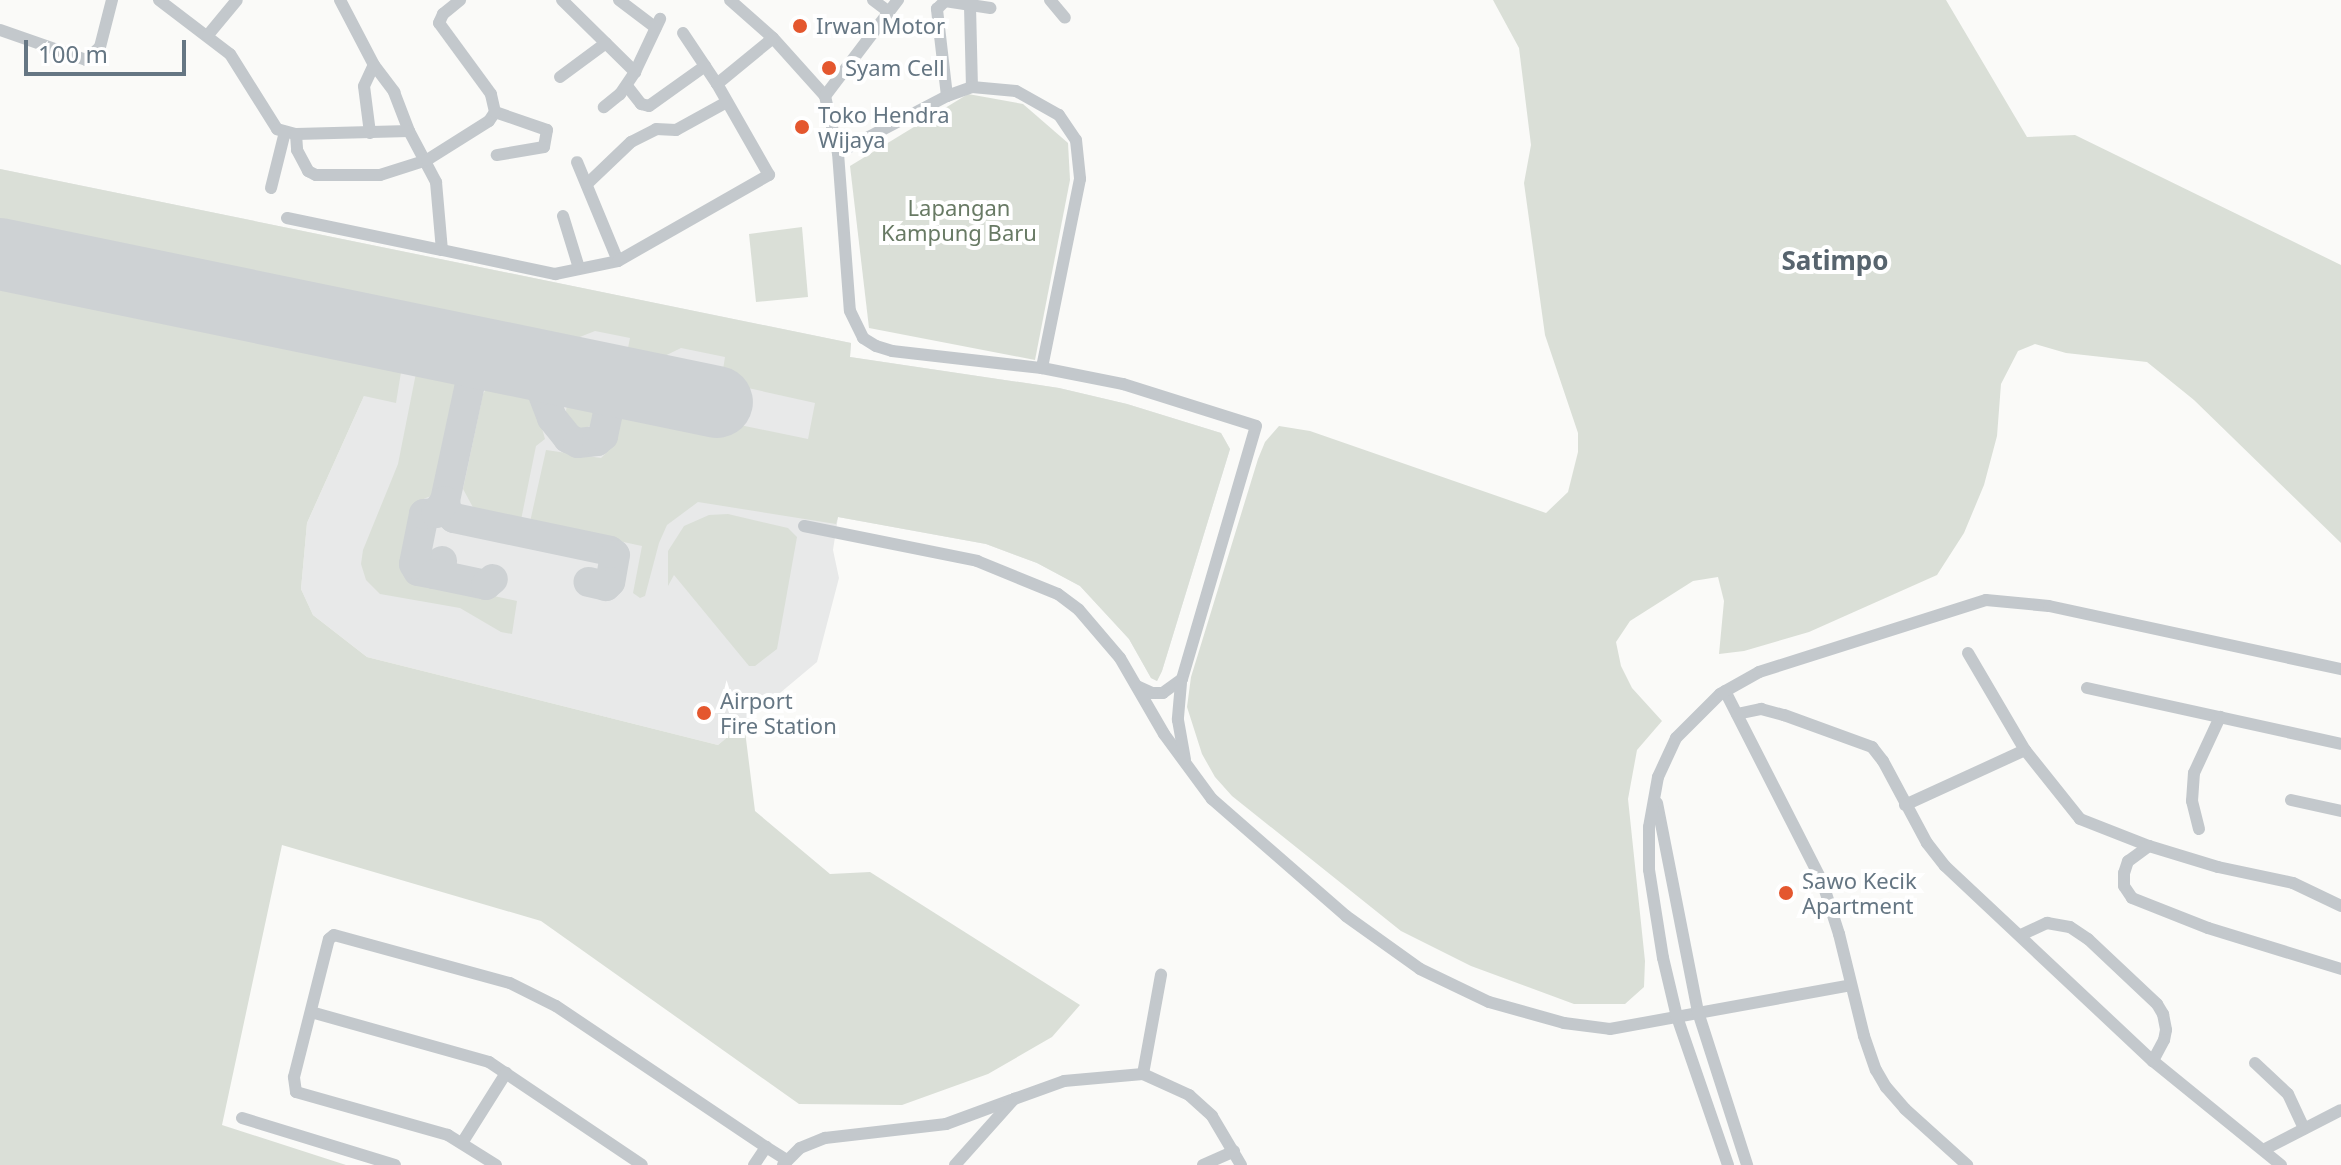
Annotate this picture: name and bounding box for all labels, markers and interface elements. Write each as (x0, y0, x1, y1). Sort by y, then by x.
place label: Irwan Motor (816, 13, 945, 39)
marker: Irwan Motor (791, 17, 809, 35)
scale bar (28, 24, 190, 74)
text: 100 m (38, 37, 108, 70)
place label: Syam Cell (845, 55, 945, 81)
marker: Syam Cell (820, 59, 838, 77)
place label: Toko Hendra Wijaya (818, 101, 950, 152)
marker: Toko Hendra Wijaya (793, 118, 811, 136)
park label: Lapangan Kampung Baru (881, 194, 1037, 246)
district label: Satimpo (1782, 245, 1888, 277)
place label: Airport Fire Station (720, 687, 837, 738)
marker: Airport Fire Station (695, 704, 713, 722)
place label: Sawo Kecik Apartment (1802, 867, 1917, 918)
marker: Sawo Kecik Apartment (1777, 884, 1795, 902)

